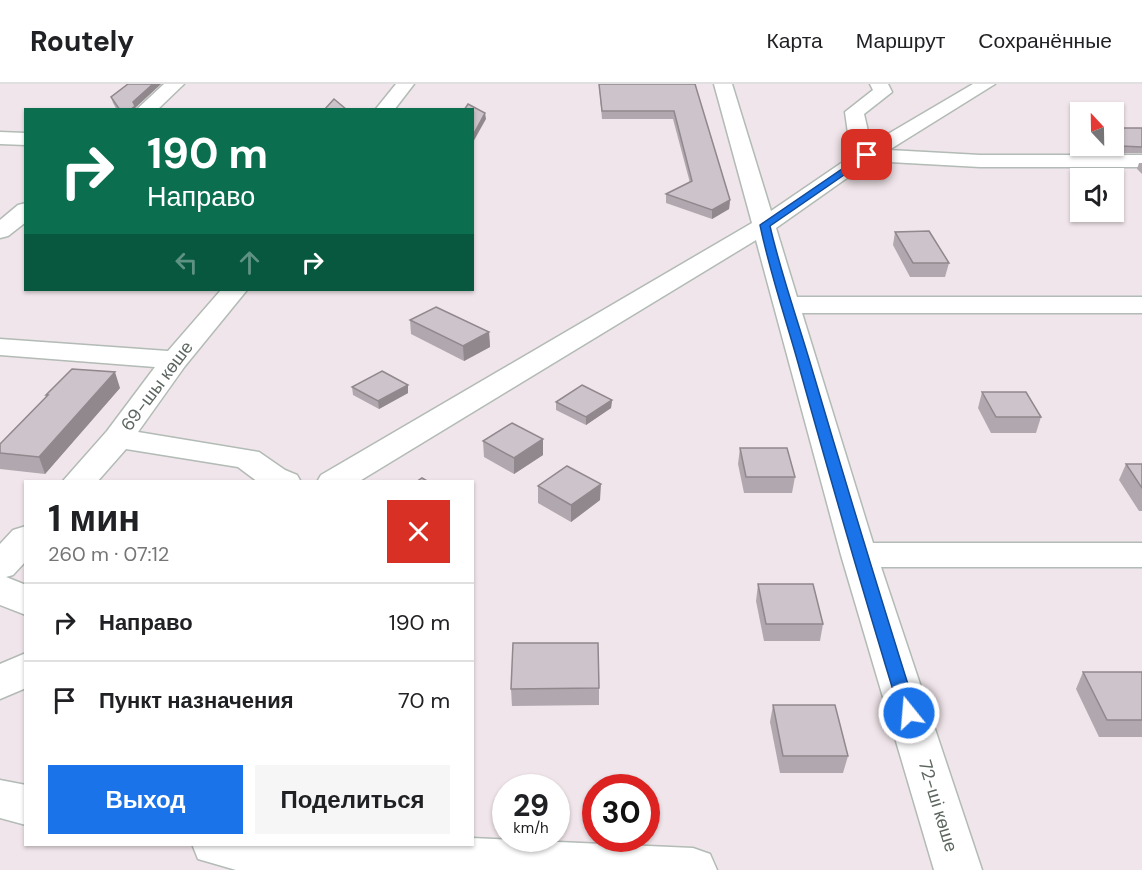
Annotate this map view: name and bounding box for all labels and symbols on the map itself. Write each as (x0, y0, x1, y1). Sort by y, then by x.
north arrow (1070, 102, 1124, 156)
pin (841, 129, 892, 180)
street label: 69-шы көше (115, 336, 199, 436)
position arrow (877, 681, 941, 745)
street label: 72-ші көше (913, 757, 963, 855)
speed limit sign: 30 (582, 774, 660, 852)

